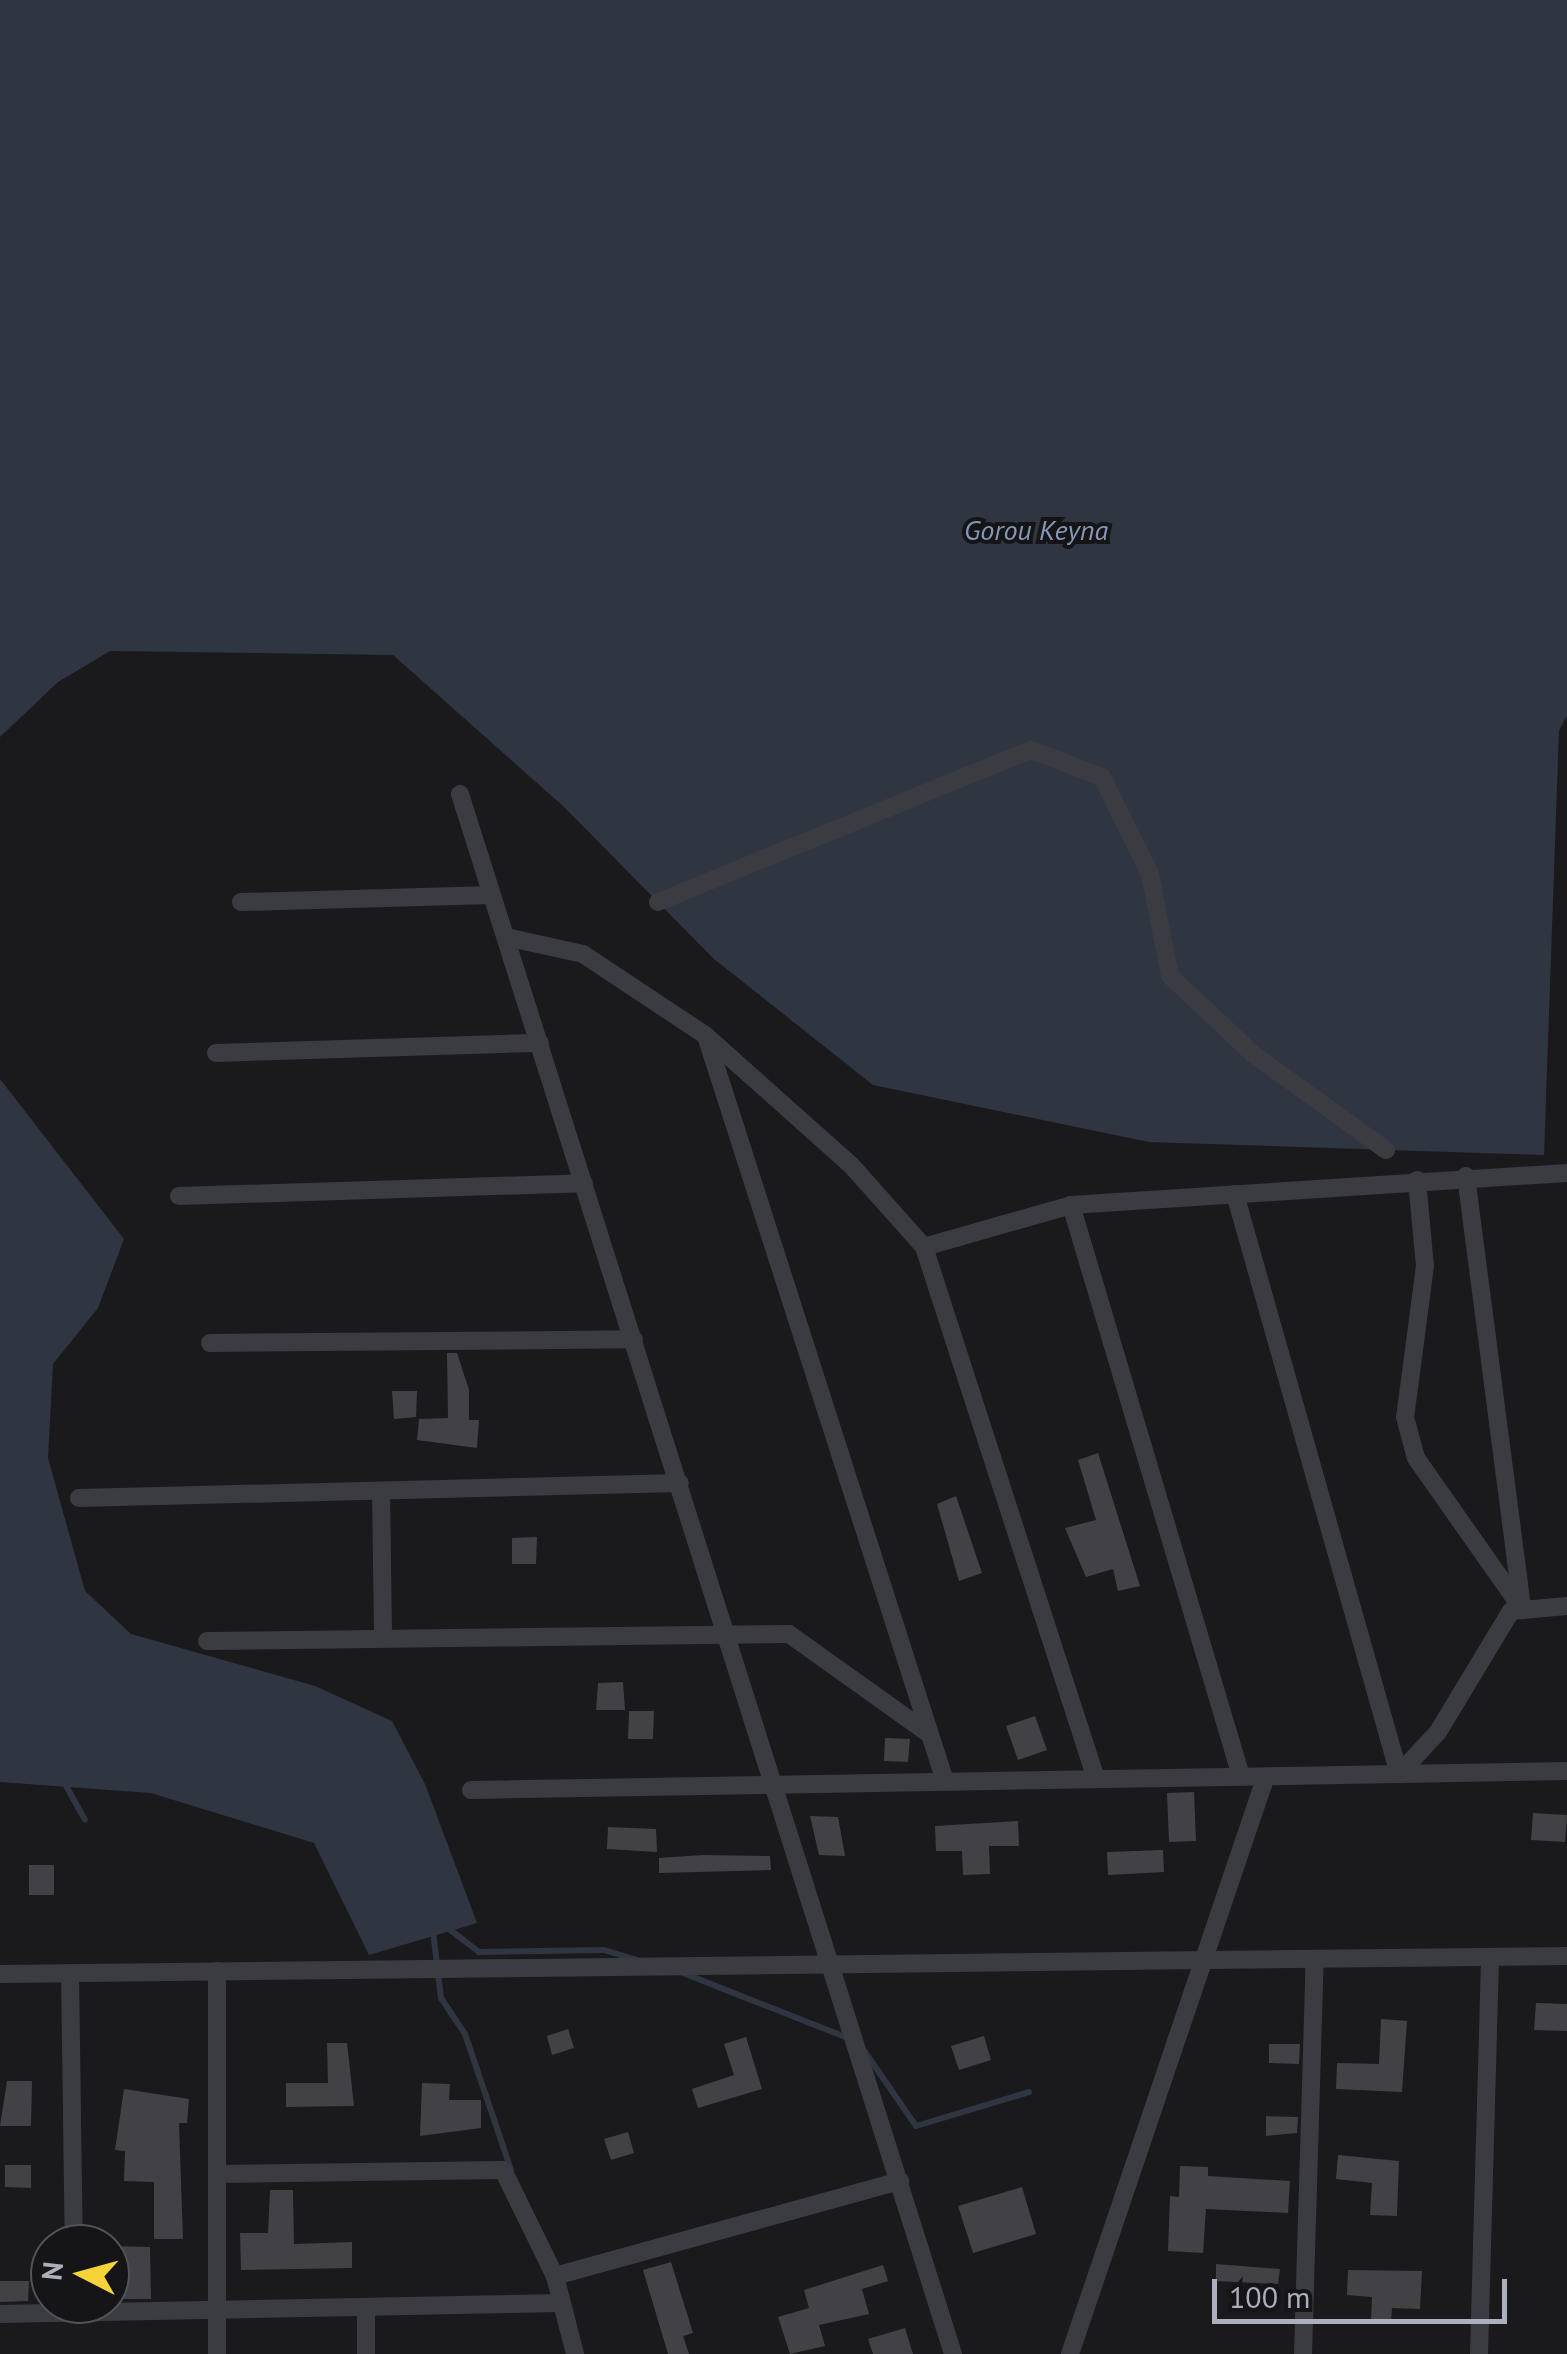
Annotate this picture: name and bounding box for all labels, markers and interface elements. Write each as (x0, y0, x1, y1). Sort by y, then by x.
water label: Gorou Keyna (964, 513, 1108, 547)
north arrow (30, 2224, 130, 2324)
scale bar (1217, 2259, 1512, 2321)
text: N (32, 2260, 71, 2282)
text: 100 m (1229, 2277, 1310, 2316)

